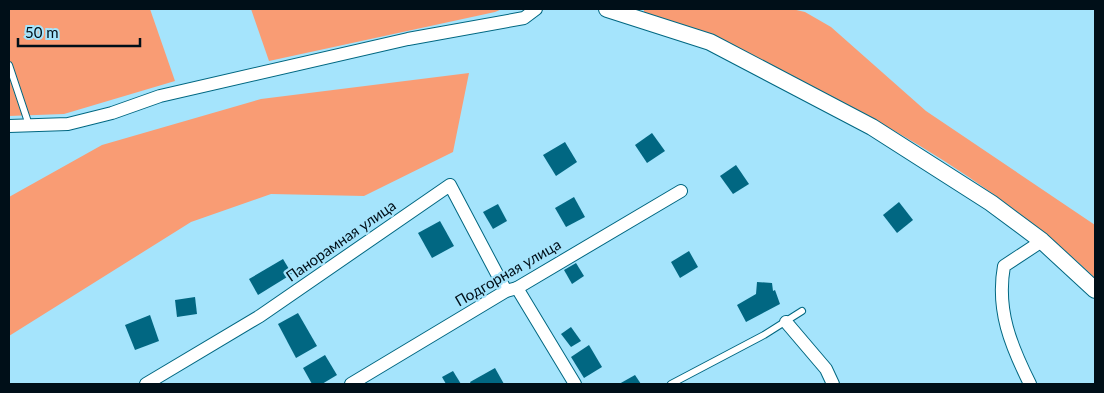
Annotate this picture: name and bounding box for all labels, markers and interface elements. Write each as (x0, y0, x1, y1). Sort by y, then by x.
scale bar (18, 15, 140, 47)
text: 50 m (25, 23, 59, 41)
street label: Панорамная улица (282, 196, 399, 285)
street label: Подгорная улица (451, 235, 564, 310)

